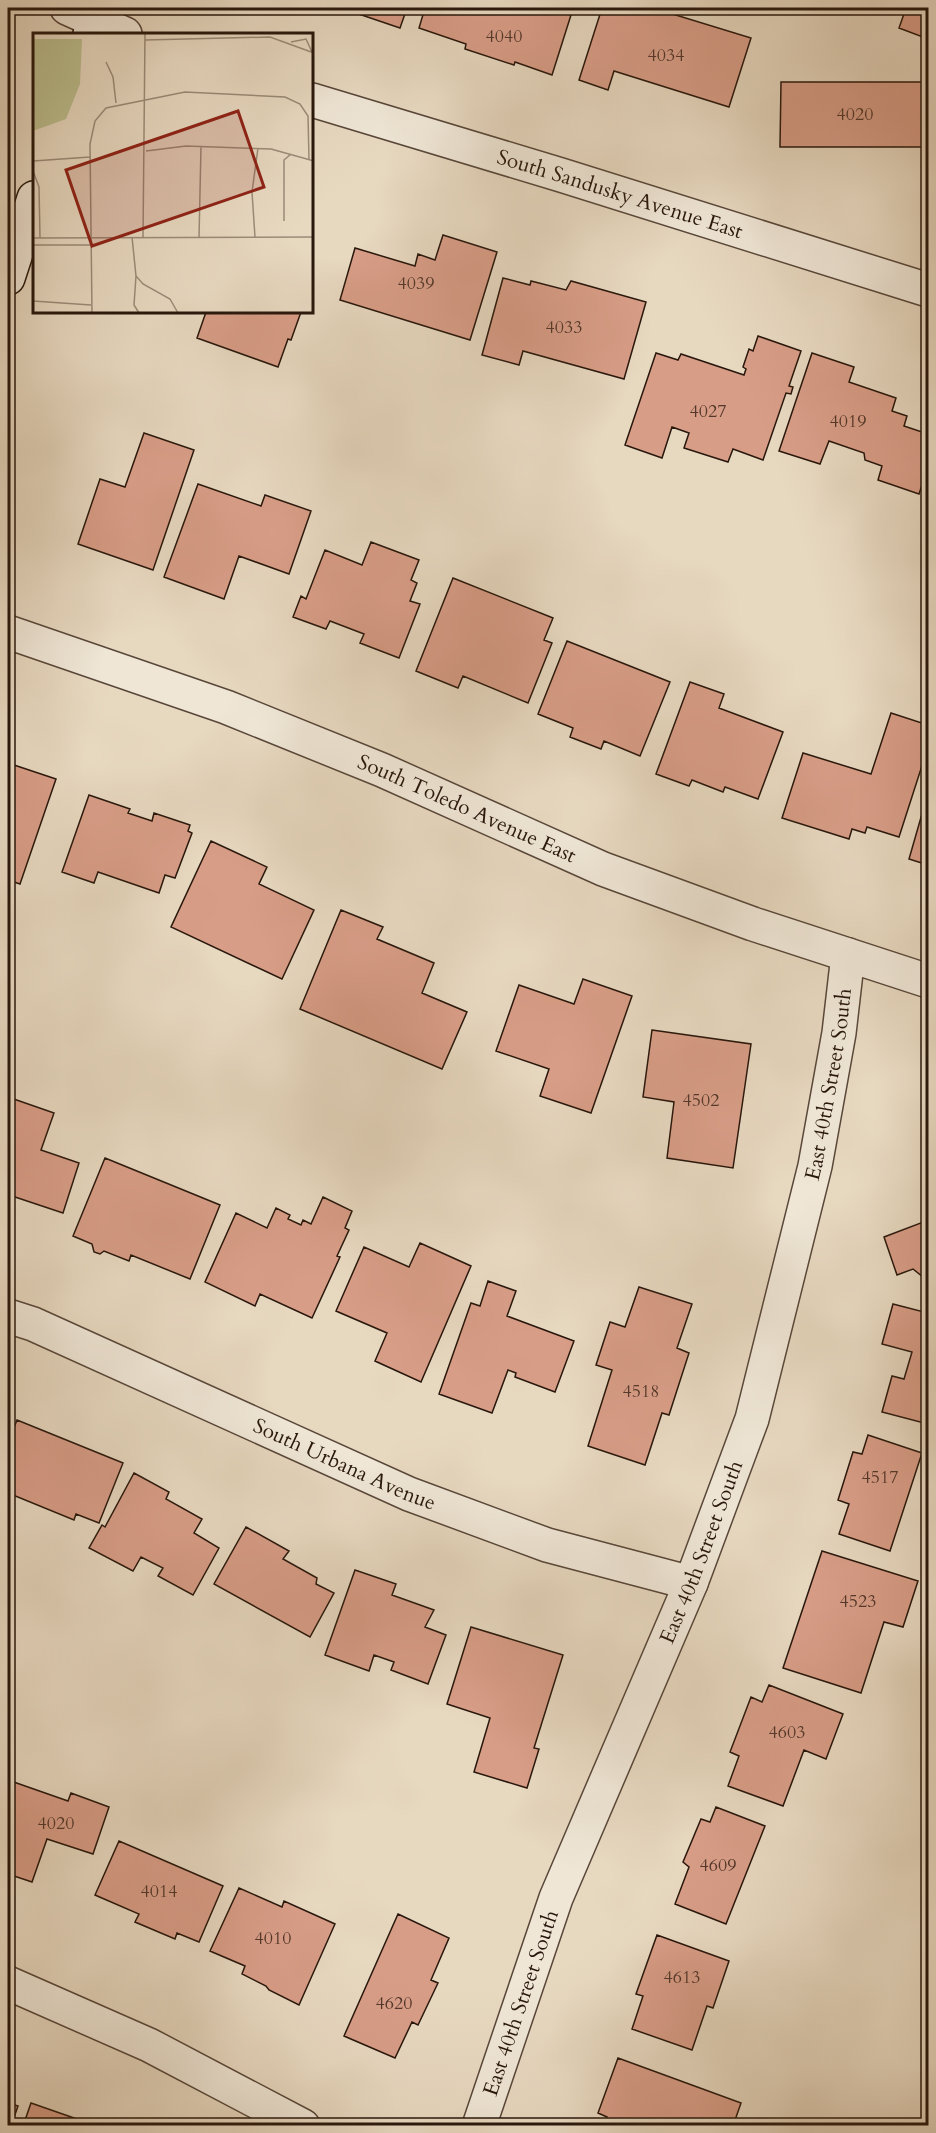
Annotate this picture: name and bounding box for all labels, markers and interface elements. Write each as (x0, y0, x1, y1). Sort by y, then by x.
house number: 4040 (486, 24, 522, 49)
inset map (33, 33, 314, 314)
house number: 4034 (648, 43, 684, 68)
house number: 4020 (837, 102, 873, 127)
street label: South Sandusky Avenue East (493, 143, 747, 246)
house number: 4039 (398, 271, 434, 296)
house number: 4033 (546, 315, 582, 340)
house number: 4027 (690, 399, 726, 424)
house number: 4019 (830, 409, 866, 434)
street label: South Toledo Avenue East (353, 748, 581, 870)
street label: East 40th Street South (798, 986, 859, 1184)
house number: 4502 (683, 1088, 719, 1113)
house number: 4518 (623, 1379, 659, 1404)
street label: South Urbana Avenue (248, 1411, 440, 1518)
street label: East 40th Street South (653, 1456, 751, 1648)
house number: 4517 (862, 1465, 898, 1490)
house number: 4523 (840, 1589, 876, 1614)
house number: 4603 (769, 1720, 805, 1745)
house number: 4020 (38, 1811, 74, 1836)
house number: 4609 (700, 1853, 736, 1878)
house number: 4014 (141, 1879, 177, 1904)
street label: East 40th Street South (476, 1906, 566, 2100)
house number: 4010 (255, 1926, 291, 1951)
house number: 4613 (664, 1965, 700, 1990)
house number: 4620 (376, 1991, 412, 2016)

